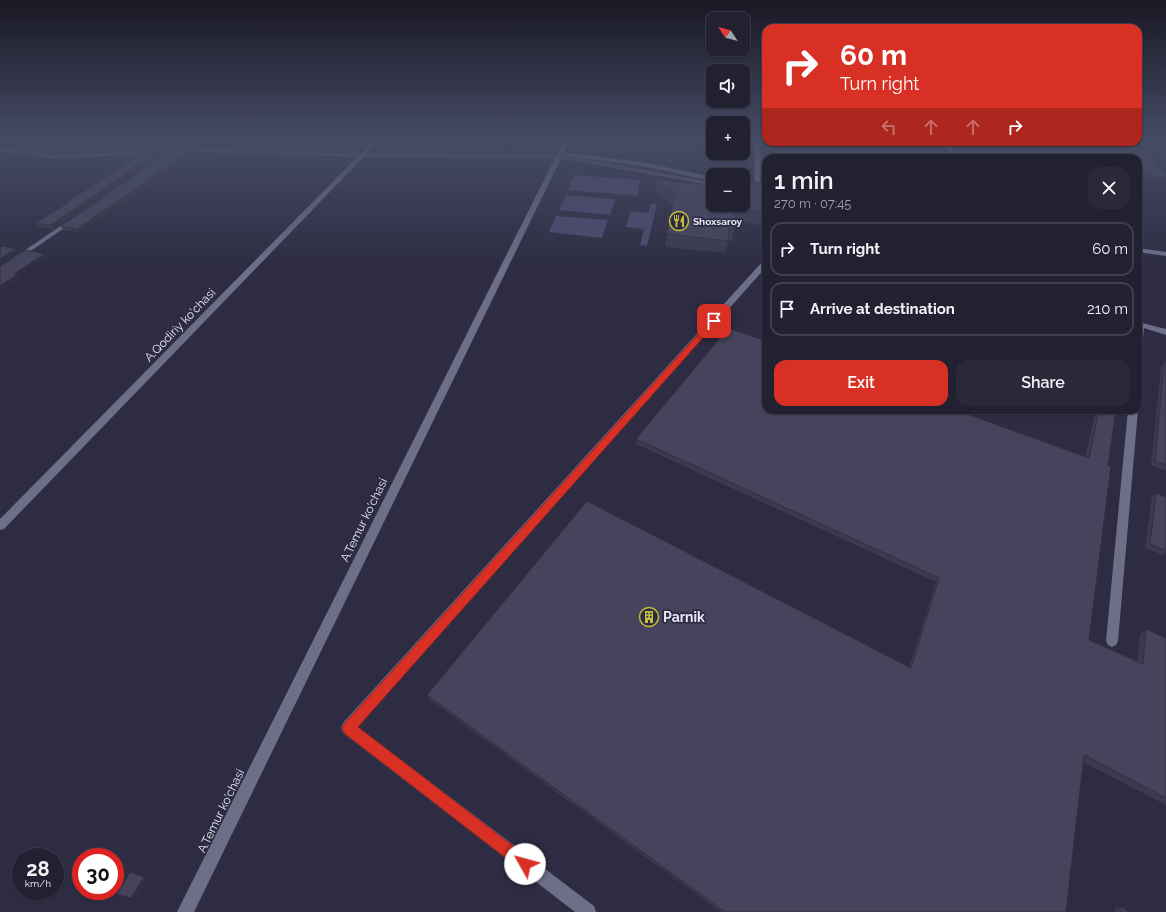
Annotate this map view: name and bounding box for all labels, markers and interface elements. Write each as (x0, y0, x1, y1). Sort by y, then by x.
north arrow (706, 12, 750, 56)
map controls (706, 12, 750, 212)
text: 60 m (840, 39, 907, 72)
icon: right (774, 40, 826, 92)
button: sound (706, 64, 750, 108)
text: Turn right (840, 73, 919, 94)
button: + (706, 116, 750, 160)
icon: left (878, 116, 900, 138)
icon: ahead (920, 116, 942, 138)
icon: ahead (962, 116, 984, 138)
icon: right (1004, 116, 1026, 138)
text: 1 min (774, 166, 834, 195)
button: close (1088, 167, 1130, 209)
button: − (706, 168, 750, 212)
text: 270 m · 07:45 (774, 196, 851, 211)
restaurant icon: Shoxsaroy (668, 210, 690, 232)
place label: Shoxsaroy (693, 216, 743, 227)
icon: right (776, 238, 798, 260)
text: Turn right (810, 240, 880, 258)
text: 60 m (1092, 240, 1128, 258)
street label: A.Qodiriy ko'chasi (142, 286, 218, 364)
icon: arrive (776, 298, 798, 320)
text: Arrive at destination (810, 300, 955, 318)
text: 210 m (1087, 300, 1128, 318)
pin (697, 304, 731, 338)
icon: arrive (703, 310, 725, 332)
button: Exit (774, 360, 948, 406)
button: Share (956, 360, 1130, 406)
street label: A.Temur ko'chasi (338, 476, 390, 564)
building icon: Parnik (638, 606, 660, 628)
place label: Parnik (663, 609, 705, 625)
street label: A.Temur ko'chasi (195, 767, 247, 855)
position arrow (504, 843, 546, 885)
speed limit sign: 30 (72, 848, 124, 900)
text: 28 (26, 857, 50, 881)
text: km/h (25, 878, 51, 889)

